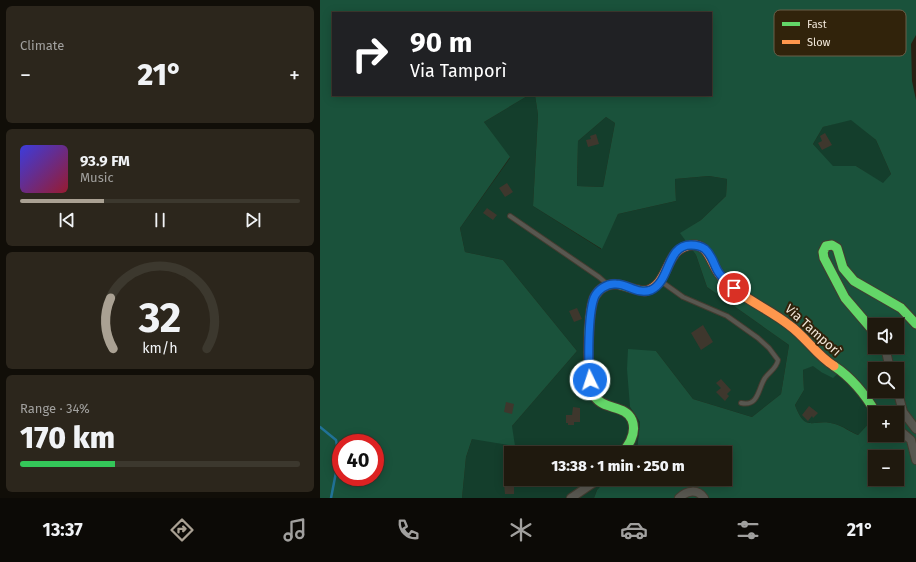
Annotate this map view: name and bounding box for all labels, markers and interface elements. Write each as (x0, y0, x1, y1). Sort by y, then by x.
legend (774, 10, 906, 56)
text: Fast (807, 18, 827, 31)
text: 90 m (410, 26, 472, 59)
icon: right (344, 28, 396, 80)
text: Slow (807, 36, 831, 49)
text: Climate (20, 38, 64, 53)
text: 21° (138, 57, 182, 93)
text: Via Tamporì (410, 60, 507, 82)
text: − (20, 62, 31, 89)
text: + (289, 62, 300, 89)
text: 93.9 FM (80, 152, 130, 170)
text: Music (80, 170, 114, 185)
icon: previous (56, 209, 78, 231)
icon: pause (149, 209, 171, 231)
icon: next (242, 209, 264, 231)
pin (717, 271, 751, 305)
icon: arrive (723, 277, 745, 299)
text: 32 (138, 292, 181, 342)
street label: Via Tamporì (782, 301, 844, 359)
map controls (868, 318, 904, 486)
button: sound (868, 318, 904, 354)
text: km/h (142, 339, 178, 356)
position arrow (569, 359, 611, 401)
button: search (868, 362, 904, 398)
text: Range · 34% (20, 401, 90, 416)
button: + (868, 406, 904, 442)
text: 170 km (20, 420, 115, 456)
speed limit sign: 40 (332, 434, 384, 486)
button: − (868, 450, 904, 486)
text: 13:38 · 1 min · 250 m (551, 457, 685, 475)
icon: directions (168, 516, 196, 544)
icon: music (281, 516, 309, 544)
icon: phone (394, 516, 422, 544)
icon: climate (507, 516, 535, 544)
icon: car (620, 516, 648, 544)
icon: filters (734, 516, 762, 544)
text: 13:37 (43, 519, 83, 541)
text: 21° (847, 519, 873, 541)

